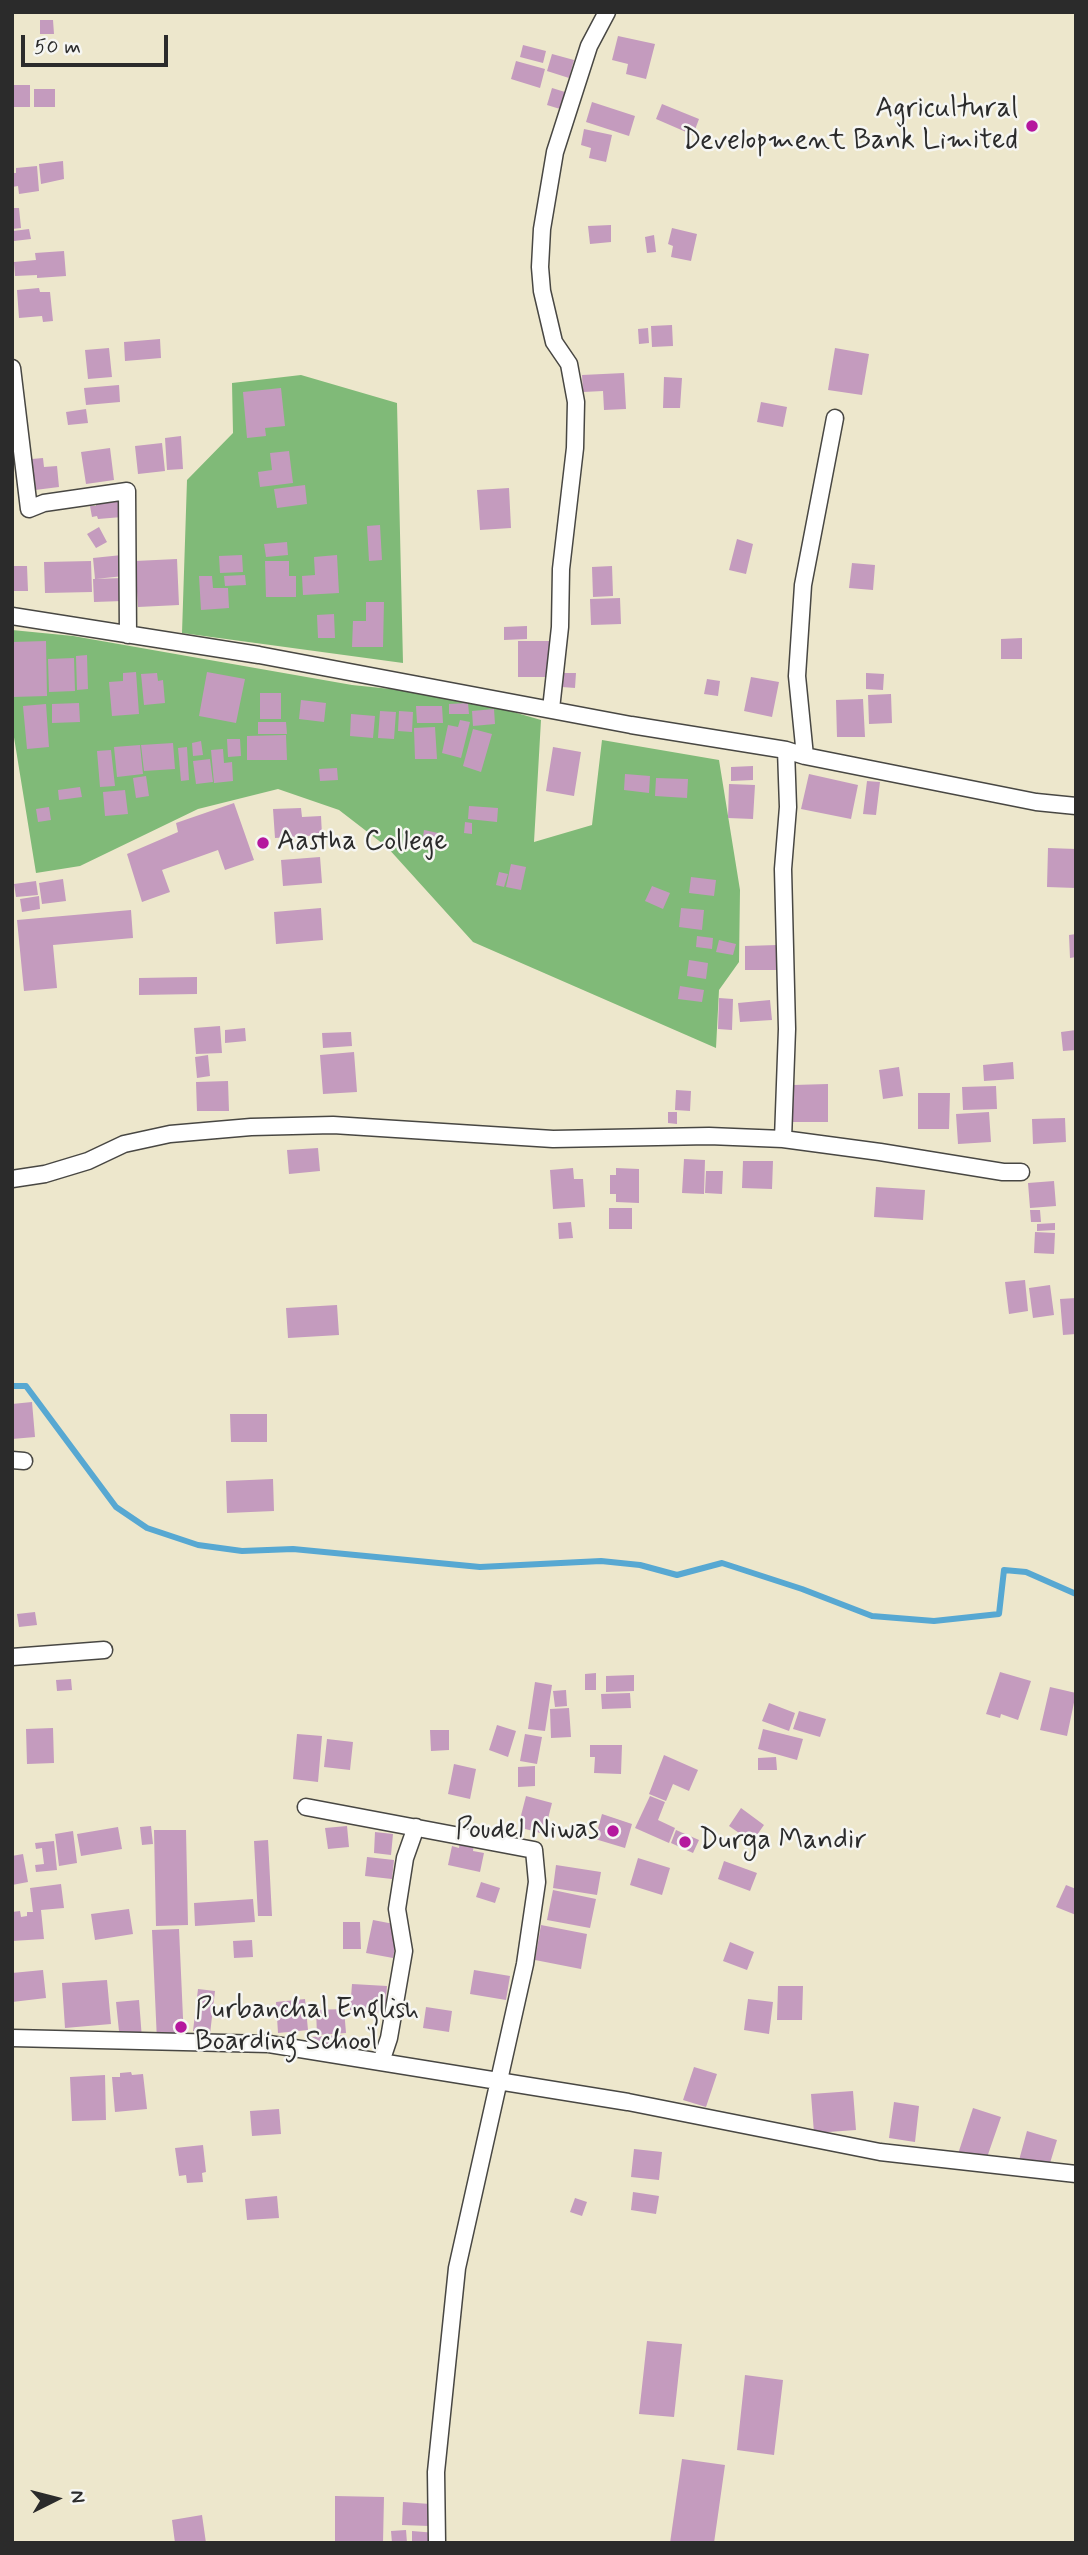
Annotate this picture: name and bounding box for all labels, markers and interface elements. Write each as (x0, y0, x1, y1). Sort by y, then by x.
scale bar (24, 21, 172, 65)
text: 50 m (34, 33, 81, 61)
place label: Agricultural Development Bank Limited (682, 93, 1018, 159)
marker: Agricultural Development Bank Limited (1024, 118, 1040, 134)
place label: Aastha College (277, 826, 447, 860)
marker: Aastha College (255, 835, 271, 851)
place label: Poudel Niwas (456, 1814, 599, 1848)
marker: Poudel Niwas (605, 1823, 621, 1839)
place label: Durga Mandir (699, 1825, 867, 1859)
marker: Durga Mandir (677, 1834, 693, 1850)
place label: Purbanchal English Boarding School (195, 1994, 419, 2060)
marker: Purbanchal English Boarding School (173, 2019, 189, 2035)
north arrow (21, 2464, 91, 2534)
text: N (64, 2489, 90, 2504)

